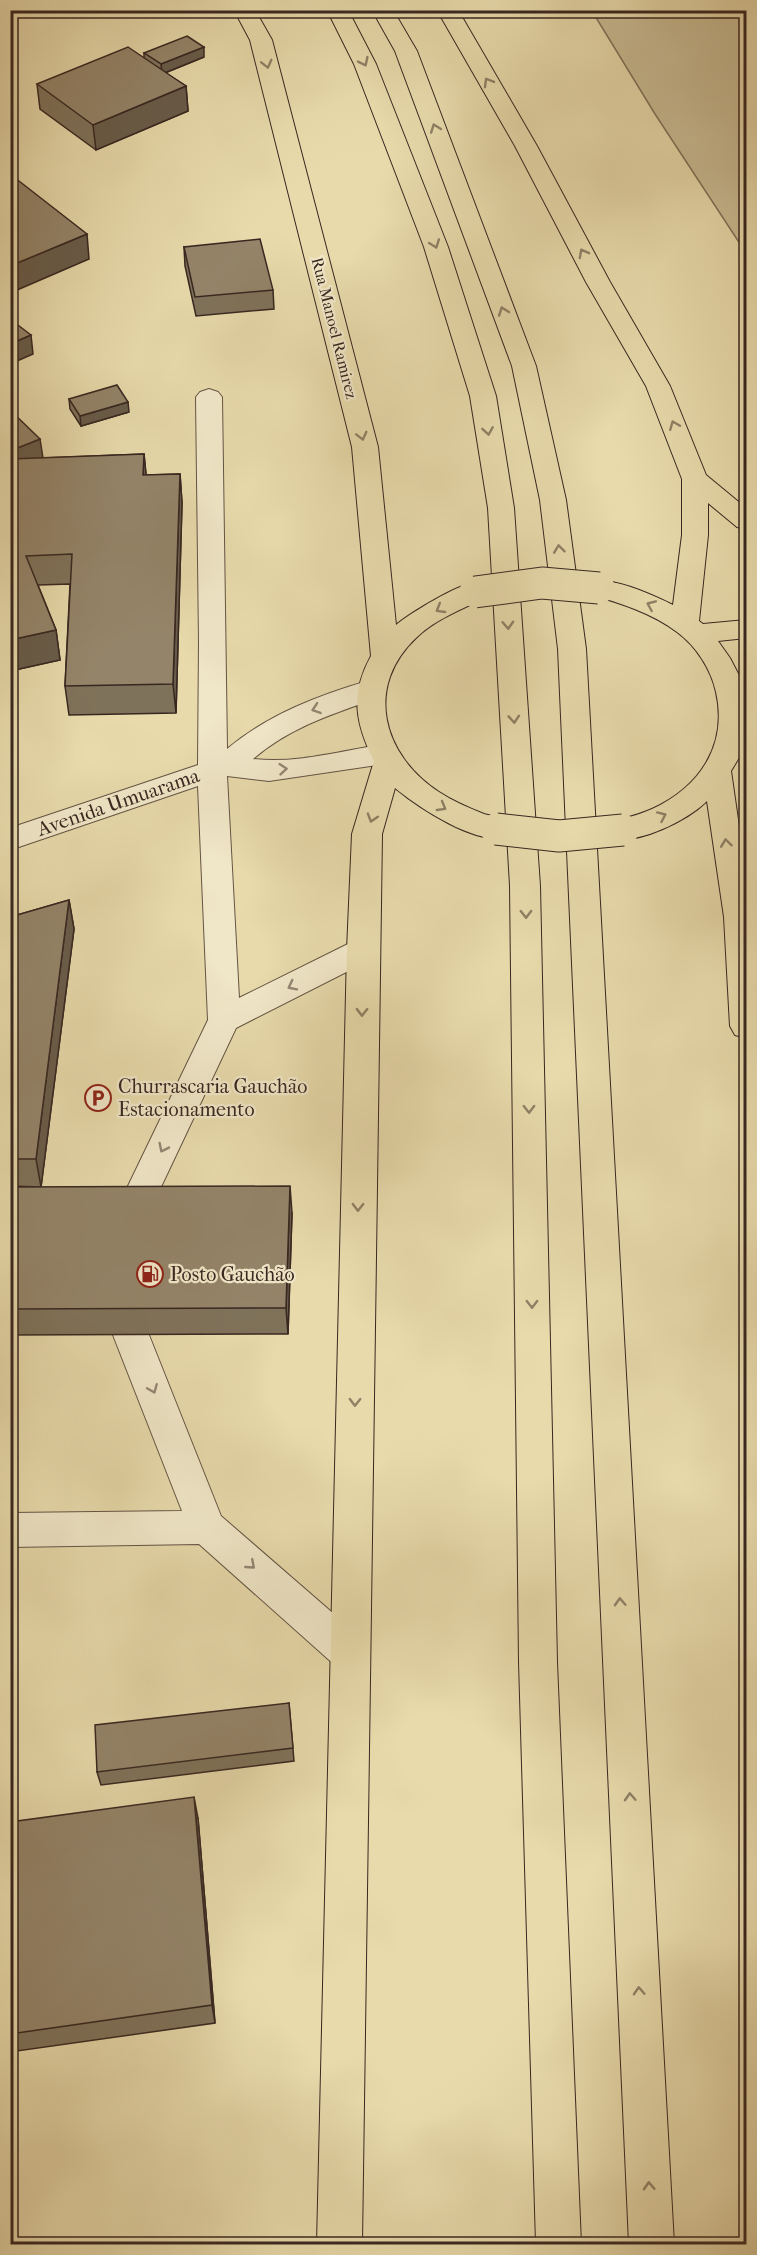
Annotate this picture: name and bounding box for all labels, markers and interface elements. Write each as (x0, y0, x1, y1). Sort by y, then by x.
one-way arrow (356, 56, 368, 67)
one-way arrow (260, 58, 272, 69)
one-way arrow (484, 78, 496, 88)
one-way arrow (430, 123, 442, 134)
one-way arrow (427, 238, 440, 249)
one-way arrow (578, 248, 590, 259)
street label: Rua Manoel Ramirez (308, 255, 361, 401)
one-way arrow (498, 306, 511, 317)
one-way arrow (669, 420, 681, 431)
one-way arrow (482, 426, 494, 436)
one-way arrow (355, 431, 368, 441)
one-way arrow (553, 545, 566, 554)
one-way arrow (646, 600, 657, 612)
one-way arrow (436, 602, 446, 614)
one-way arrow (501, 620, 514, 629)
one-way arrow (311, 702, 322, 715)
one-way arrow (507, 715, 520, 724)
one-way arrow (279, 763, 288, 776)
street label: Avenida Umuarama (33, 764, 203, 841)
one-way arrow (436, 800, 446, 811)
one-way arrow (655, 811, 666, 823)
one-way arrow (367, 812, 379, 823)
one-way arrow (721, 838, 733, 847)
one-way arrow (520, 909, 532, 918)
one-way arrow (288, 979, 298, 990)
one-way arrow (356, 1008, 368, 1017)
place label: Churrascaria Gauchão Estacionamento (118, 1075, 307, 1121)
parking icon: Churrascaria Gauchão Estacionamento (83, 1083, 113, 1113)
one-way arrow (523, 1104, 535, 1113)
one-way arrow (158, 1142, 170, 1153)
one-way arrow (352, 1203, 365, 1212)
fuel station icon: Posto Gauchão (135, 1259, 165, 1289)
place label: Posto Gauchão (170, 1263, 295, 1286)
one-way arrow (526, 1299, 539, 1308)
one-way arrow (145, 1384, 158, 1394)
one-way arrow (349, 1398, 361, 1407)
one-way arrow (244, 1558, 255, 1569)
one-way arrow (613, 1597, 626, 1606)
one-way arrow (623, 1792, 636, 1801)
one-way arrow (633, 1987, 646, 1996)
one-way arrow (643, 2182, 656, 2191)

